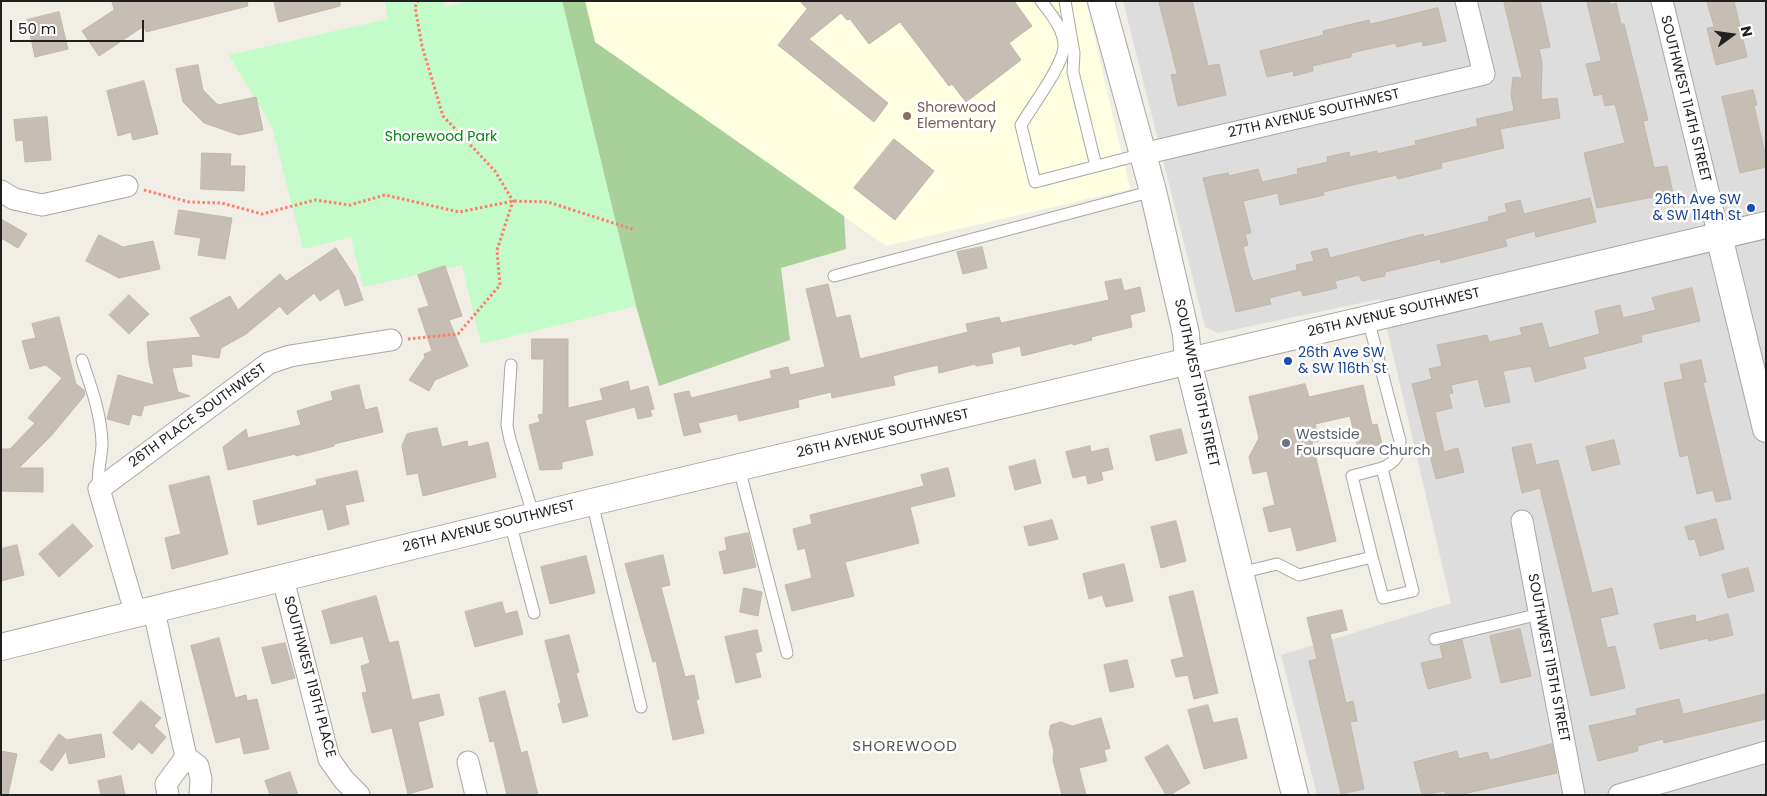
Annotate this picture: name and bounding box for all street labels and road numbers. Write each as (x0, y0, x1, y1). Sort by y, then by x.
street label: SOUTHWEST 114TH STREET (1656, 14, 1714, 184)
street label: 27TH AVENUE SOUTHWEST (1227, 86, 1401, 142)
street label: 26TH AVENUE SOUTHWEST (1306, 285, 1482, 341)
street label: SOUTHWEST 116TH STREET (1170, 297, 1222, 469)
street label: 26TH PLACE SOUTHWEST (126, 360, 270, 472)
street label: 26TH AVENUE SOUTHWEST (795, 406, 971, 462)
street label: 26TH AVENUE SOUTHWEST (401, 497, 577, 557)
street label: SOUTHWEST 115TH STREET (1523, 572, 1573, 744)
street label: SOUTHWEST 119TH PLACE (279, 594, 339, 760)

